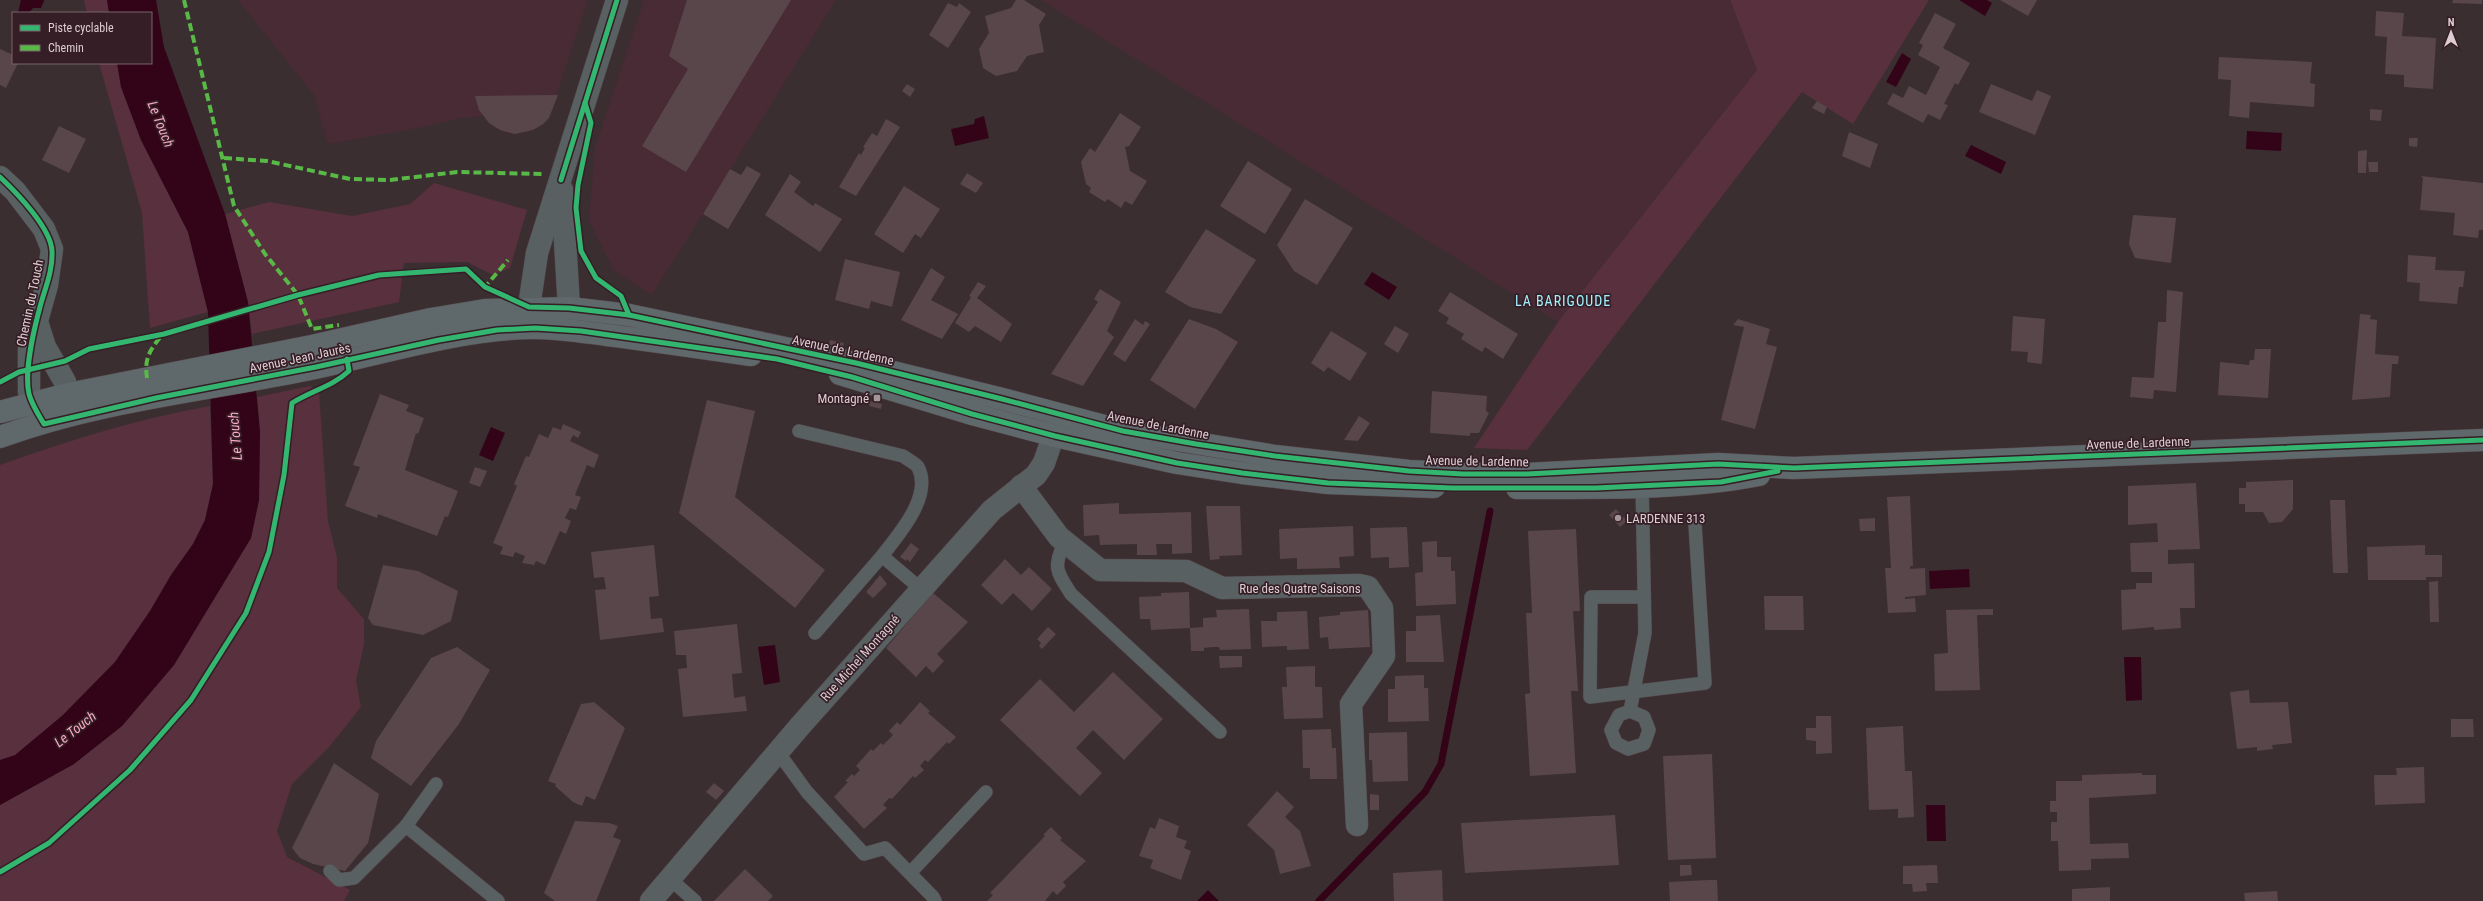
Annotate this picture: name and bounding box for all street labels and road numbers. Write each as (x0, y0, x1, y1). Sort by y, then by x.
street label: Chemin du Touch (13, 258, 47, 348)
street label: Avenue de Lardenne (791, 332, 895, 368)
street label: Avenue Jean Jaurès (248, 340, 352, 376)
street label: Avenue de Lardenne (1106, 408, 1210, 442)
street label: Avenue de Lardenne (2086, 434, 2190, 452)
street label: Avenue de Lardenne (1425, 453, 1529, 469)
street label: Rue des Quatre Saisons (1239, 581, 1361, 596)
street label: Rue Michel Montagné (817, 612, 903, 704)

